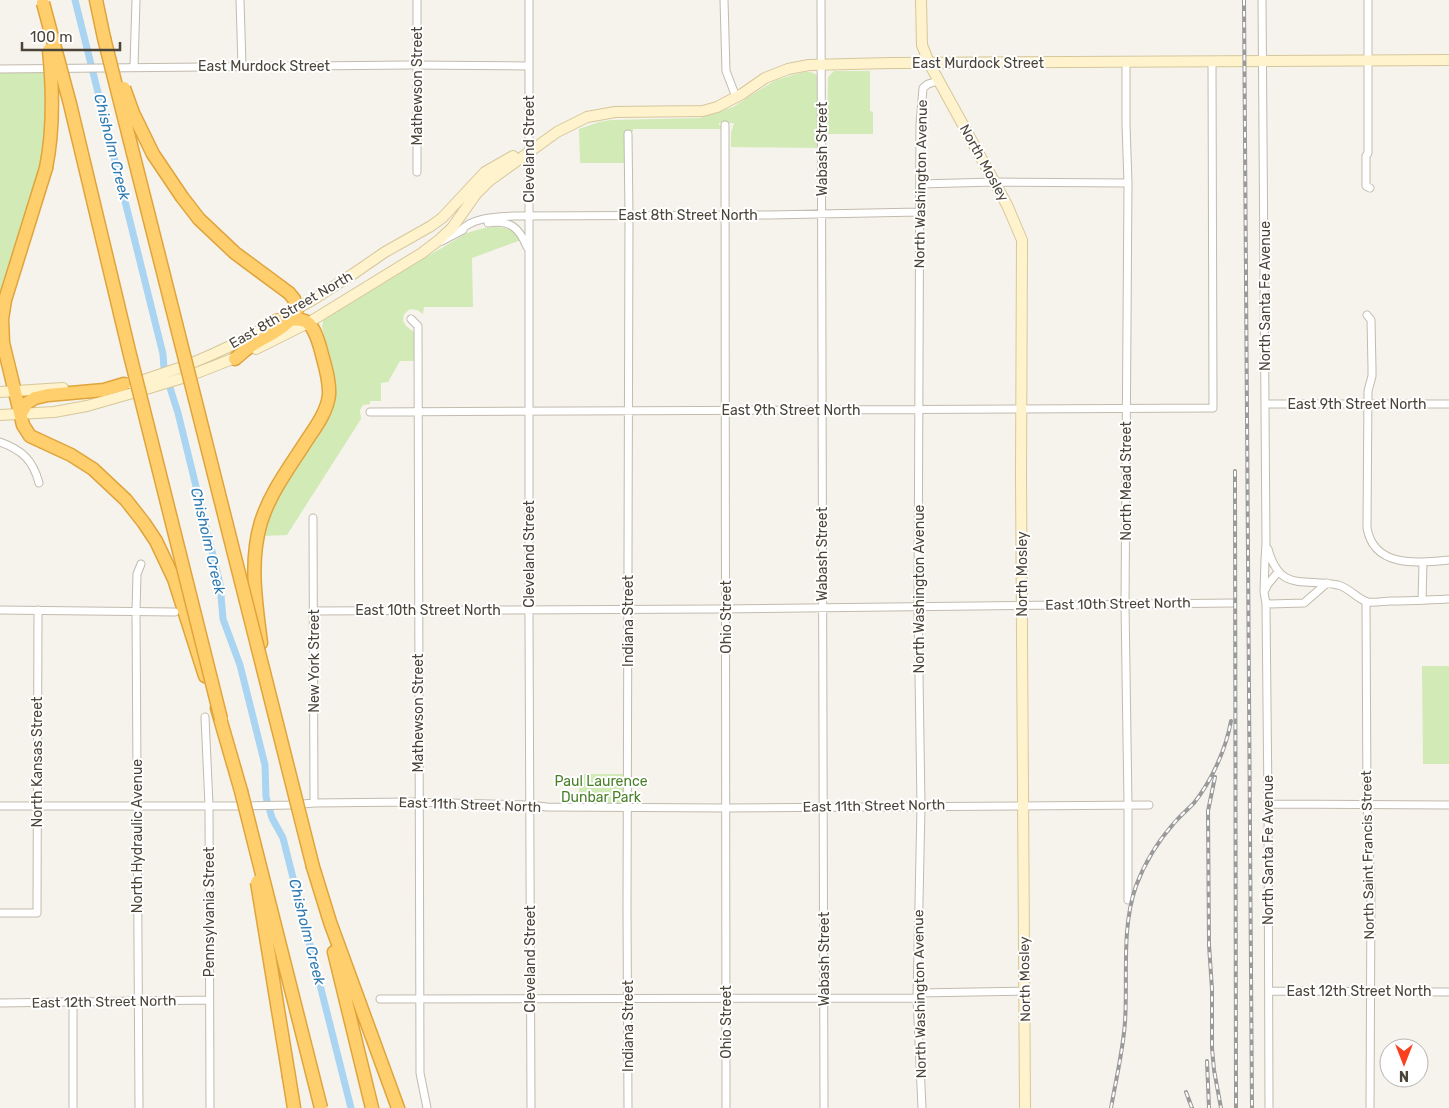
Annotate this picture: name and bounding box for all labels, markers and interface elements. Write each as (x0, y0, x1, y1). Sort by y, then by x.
scale bar (22, 20, 120, 52)
street label: Mathewson Street (409, 26, 426, 146)
text: 100 m (30, 28, 72, 46)
street label: East Murdock Street (912, 55, 1045, 72)
street label: East Murdock Street (198, 58, 331, 75)
water label: Chisholm Creek (90, 92, 134, 202)
street label: Cleveland Street (521, 95, 538, 203)
street label: North Washington Avenue (911, 99, 931, 269)
street label: Wabash Street (814, 101, 831, 196)
street label: North Mosley (956, 121, 1012, 205)
street label: East 8th Street North (618, 207, 758, 224)
street label: North Santa Fe Avenue (1257, 221, 1274, 371)
street label: East 8th Street North (226, 268, 356, 352)
street label: East 9th Street North (1288, 396, 1426, 413)
street label: East 9th Street North (722, 402, 860, 419)
street label: North Mead Street (1118, 421, 1135, 541)
water label: Chisholm Creek (187, 486, 229, 596)
street label: Cleveland Street (521, 500, 538, 608)
street label: North Washington Avenue (911, 504, 928, 673)
street label: Wabash Street (814, 506, 831, 601)
street label: North Mosley (1014, 531, 1031, 617)
street label: Indiana Street (620, 575, 637, 667)
street label: Ohio Street (718, 580, 735, 654)
street label: East 10th Street North (1045, 594, 1191, 614)
street label: East 10th Street North (355, 602, 501, 619)
street label: New York Street (306, 609, 323, 713)
street label: Mathewson Street (410, 653, 427, 773)
street label: North Kansas Street (29, 696, 46, 827)
street label: North Hydraulic Avenue (129, 759, 146, 913)
street label: North Saint Francis Street (1358, 770, 1378, 940)
park label: Paul Laurence Dunbar Park (555, 773, 648, 806)
street label: North Santa Fe Avenue (1260, 775, 1277, 925)
street label: East 11th Street North (398, 794, 542, 816)
street label: East 11th Street North (803, 796, 945, 816)
street label: Pennsylvania Street (201, 846, 218, 977)
water label: Chisholm Creek (285, 877, 329, 987)
street label: Cleveland Street (522, 905, 539, 1013)
street label: North Washington Avenue (910, 909, 930, 1079)
street label: Wabash Street (816, 911, 833, 1006)
street label: North Mosley (1016, 936, 1034, 1022)
street label: Indiana Street (620, 980, 637, 1072)
street label: East 12th Street North (1287, 983, 1431, 1000)
street label: Ohio Street (718, 985, 735, 1059)
street label: East 12th Street North (31, 992, 177, 1012)
north arrow (1379, 1038, 1429, 1088)
text: N (1399, 1067, 1409, 1084)

